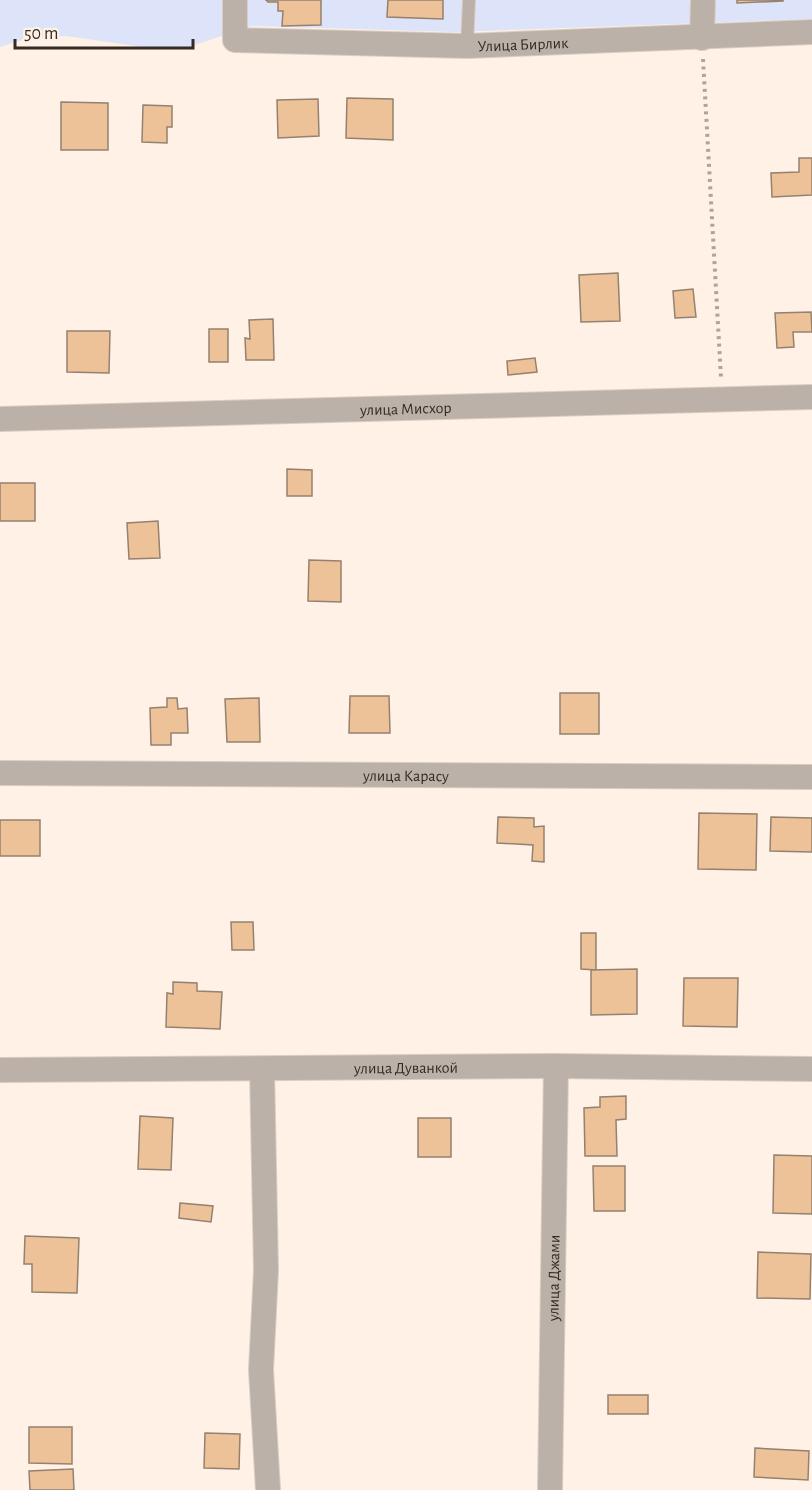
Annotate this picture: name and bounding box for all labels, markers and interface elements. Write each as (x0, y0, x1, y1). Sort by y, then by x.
scale bar (15, 12, 194, 50)
text: 50 m (24, 25, 58, 43)
street label: Улица Бирлик (477, 35, 569, 55)
street label: улица Мисхор (359, 400, 452, 419)
street label: улица Карасу (362, 768, 449, 785)
street label: улица Дуванкой (353, 1060, 458, 1077)
street label: улица Джами (545, 1235, 563, 1322)

